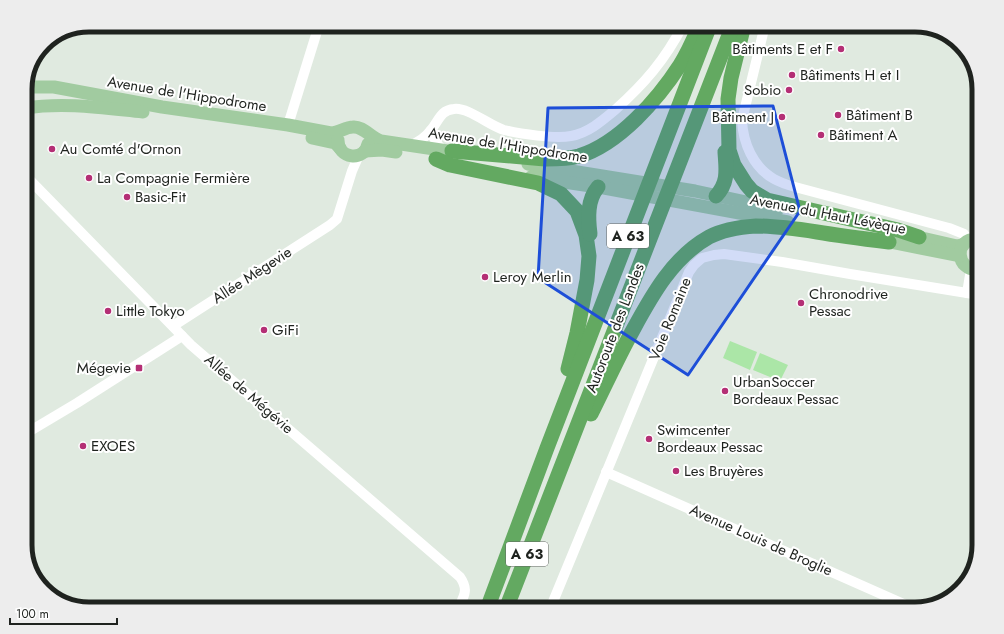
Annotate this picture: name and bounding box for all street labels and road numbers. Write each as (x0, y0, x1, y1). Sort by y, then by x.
street label: Avenue de l'Hippodrome (106, 71, 268, 117)
street label: Avenue de l'Hippodrome (427, 122, 589, 168)
street label: Avenue du Haut Lévèque (748, 188, 908, 240)
road number: A 63 (607, 224, 649, 248)
street label: Allée Mègevie (208, 241, 296, 309)
street label: Autoroute des Landes (580, 260, 650, 396)
street label: Voie Romaine (643, 274, 697, 364)
street label: Allée de Mégévie (200, 349, 299, 439)
street label: Avenue Louis de Broglie (686, 499, 836, 582)
road number: A 63 (506, 542, 548, 566)

